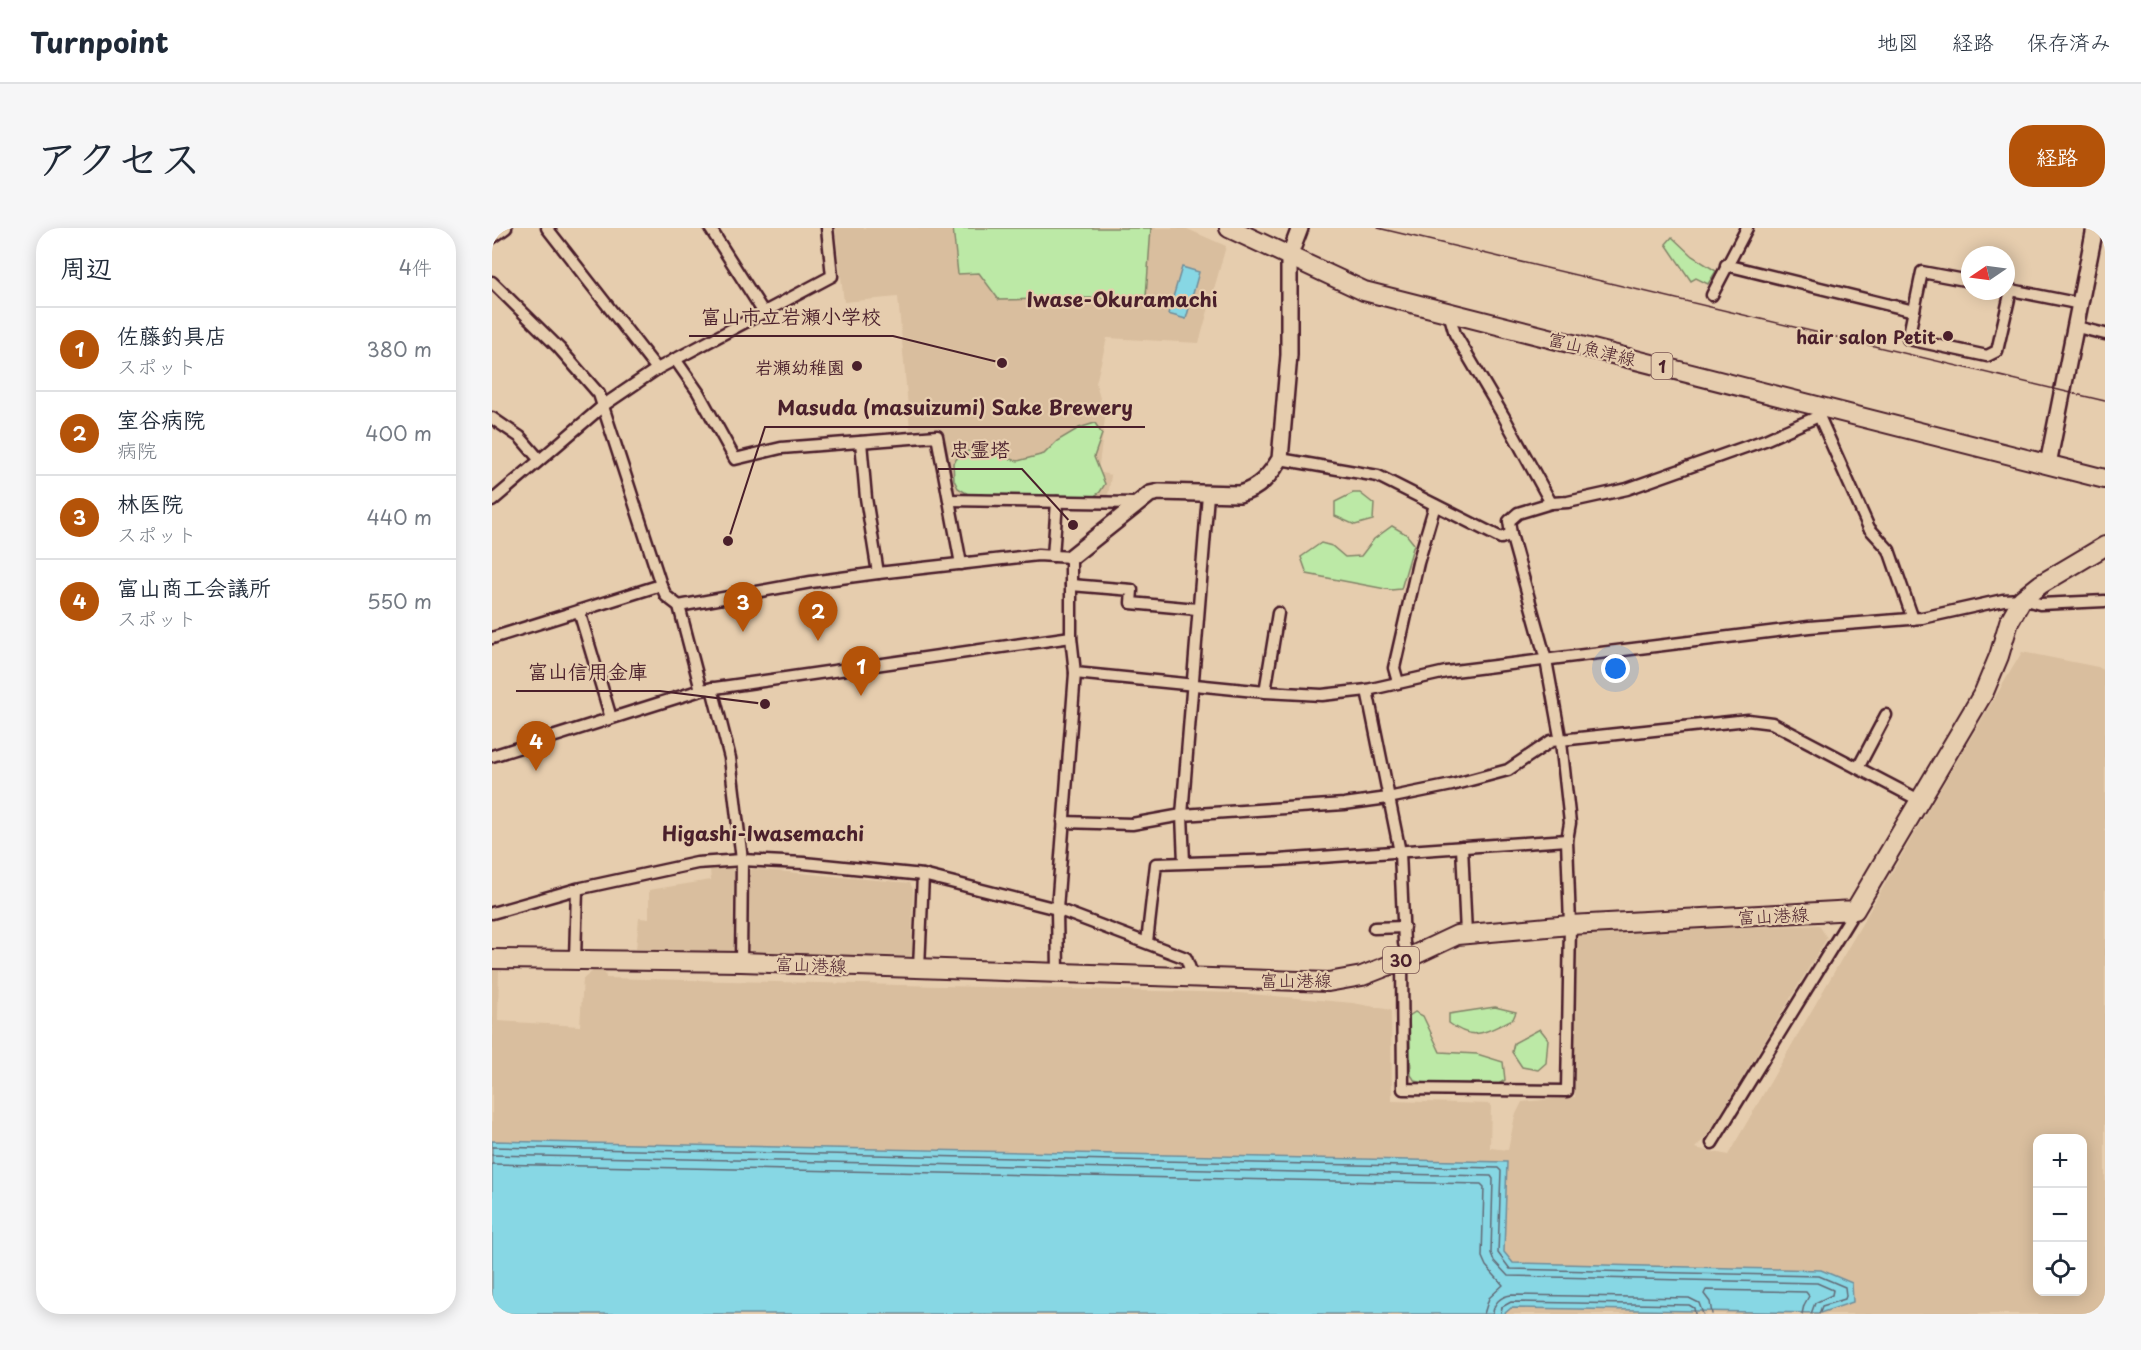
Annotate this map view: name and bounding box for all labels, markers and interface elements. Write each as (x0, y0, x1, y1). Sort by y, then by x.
text: Turnpoint (30, 20, 169, 63)
text: 地図 (1877, 25, 1919, 57)
text: 経路 (1952, 25, 1994, 57)
text: 保存済み (2027, 25, 2111, 57)
text: アクセス (36, 125, 201, 188)
button: 経路 (2009, 125, 2105, 187)
north arrow (1961, 246, 2015, 300)
text: 周辺 (60, 248, 112, 287)
text: 4件 (399, 252, 432, 282)
district label: Iwase-Okuramachi (1026, 284, 1218, 314)
callout: 富山市立岩瀬小学校 (689, 298, 893, 336)
text: 富山市立岩瀬小学校 (701, 301, 881, 331)
text: 佐藤釣具店 (117, 318, 227, 351)
place label: hair salon Petit (1796, 323, 1936, 350)
street label: 富山魚津線 (1545, 324, 1639, 372)
marker: hair salon Petit (1941, 329, 1955, 343)
text: 1 (75, 334, 84, 364)
text: 380 m (366, 334, 432, 364)
text: スポット (117, 351, 197, 381)
place label: 岩瀬幼稚園 (755, 353, 845, 380)
road number: 1 (1652, 353, 1672, 379)
marker: 岩瀬幼稚園 (850, 359, 864, 373)
callout: Masuda (masuizumi) Sake Brewery (765, 389, 1145, 427)
text: Masuda (masuizumi) Sake Brewery (777, 392, 1133, 422)
text: 室谷病院 (117, 402, 205, 435)
text: 2 (72, 418, 87, 448)
text: 400 m (365, 418, 432, 448)
callout: 忠霊塔 (938, 431, 1022, 469)
text: 忠霊塔 (950, 434, 1010, 464)
text: 病院 (117, 435, 157, 465)
text: 林医院 (117, 486, 183, 519)
text: 3 (73, 502, 86, 532)
text: 440 m (367, 502, 432, 532)
text: スポット (117, 519, 197, 549)
text: 富山商工会議所 (117, 570, 271, 603)
pin: 3 (724, 582, 762, 632)
text: 4 (73, 586, 86, 616)
text: 550 m (367, 586, 432, 616)
pin: 2 (798, 592, 838, 641)
text: スポット (117, 603, 197, 633)
pin: 1 (842, 646, 880, 696)
callout: 富山信用金庫 (516, 653, 660, 691)
your location (1601, 654, 1630, 683)
text: 富山信用金庫 (528, 656, 648, 686)
pin: 4 (516, 722, 555, 771)
district label: Higashi-Iwasemachi (662, 818, 864, 848)
street label: 富山港線 (1736, 900, 1810, 930)
road number: 30 (1383, 947, 1419, 973)
street label: 富山港線 (775, 949, 847, 979)
street label: 富山港線 (1260, 966, 1332, 993)
map controls (2033, 1134, 2087, 1296)
button: + (2033, 1134, 2087, 1188)
button: − (2033, 1188, 2087, 1242)
button: locate (2033, 1242, 2087, 1296)

